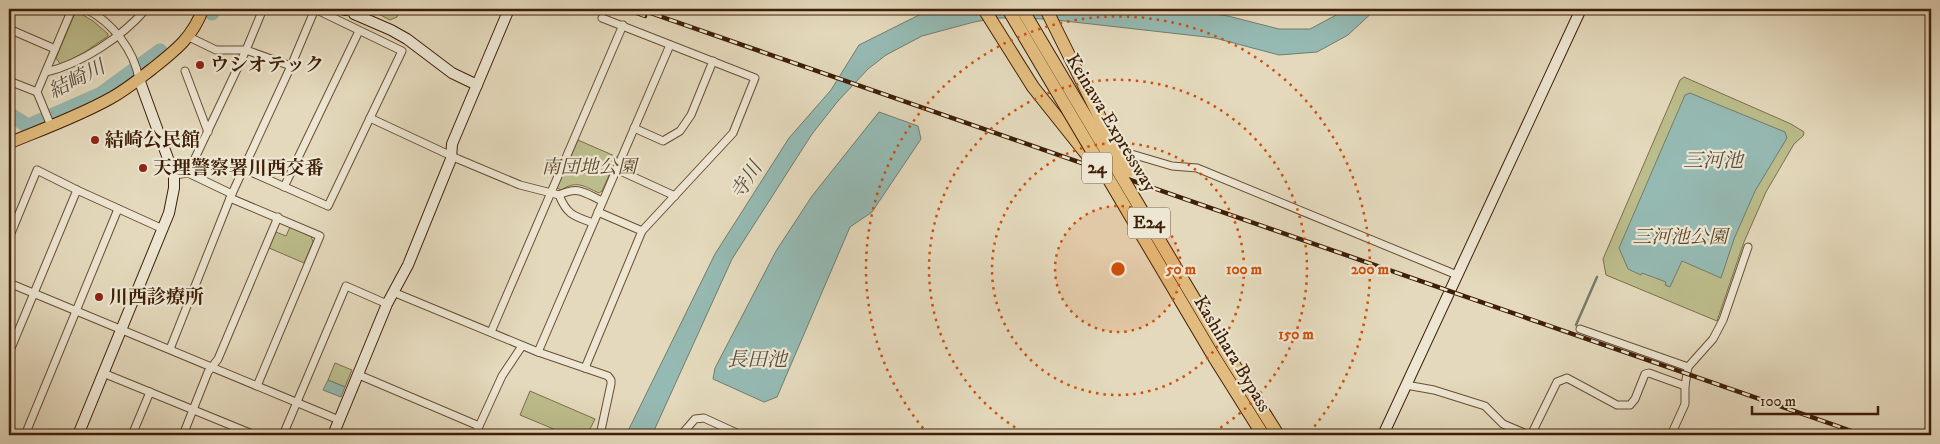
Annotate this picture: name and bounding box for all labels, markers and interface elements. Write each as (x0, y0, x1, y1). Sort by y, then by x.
street label: Keinawa Expressway (1061, 50, 1162, 197)
water label: 結崎川 (45, 54, 111, 105)
place label: ウシオテック (210, 54, 324, 77)
marker: ウシオテック (194, 59, 206, 71)
place label: 結崎公民館 (105, 129, 200, 152)
marker: 結崎公民館 (89, 134, 101, 146)
water label: 三河池 (1683, 149, 1745, 174)
road number: 24 (1082, 152, 1112, 184)
park label: 南団地公園 (541, 156, 639, 179)
water label: 寺川 (726, 156, 769, 205)
place label: 天理警察署川西交番 (153, 157, 324, 180)
marker: 天理警察署川西交番 (137, 162, 149, 174)
road number: E24 (1128, 208, 1170, 238)
park label: 三河池公園 (1632, 226, 1730, 249)
centre of rings (1109, 260, 1127, 278)
text: 50 m (1165, 260, 1197, 279)
text: 100 m (1226, 260, 1263, 279)
text: 200 m (1351, 260, 1390, 279)
place label: 川西診療所 (109, 286, 204, 309)
marker: 川西診療所 (93, 291, 105, 303)
street label: Kashihara Bypass (1188, 292, 1276, 416)
text: 150 m (1278, 325, 1314, 344)
water label: 長田池 (727, 348, 789, 373)
scale bar (1752, 384, 1879, 416)
text: 100 m (1760, 392, 1796, 411)

